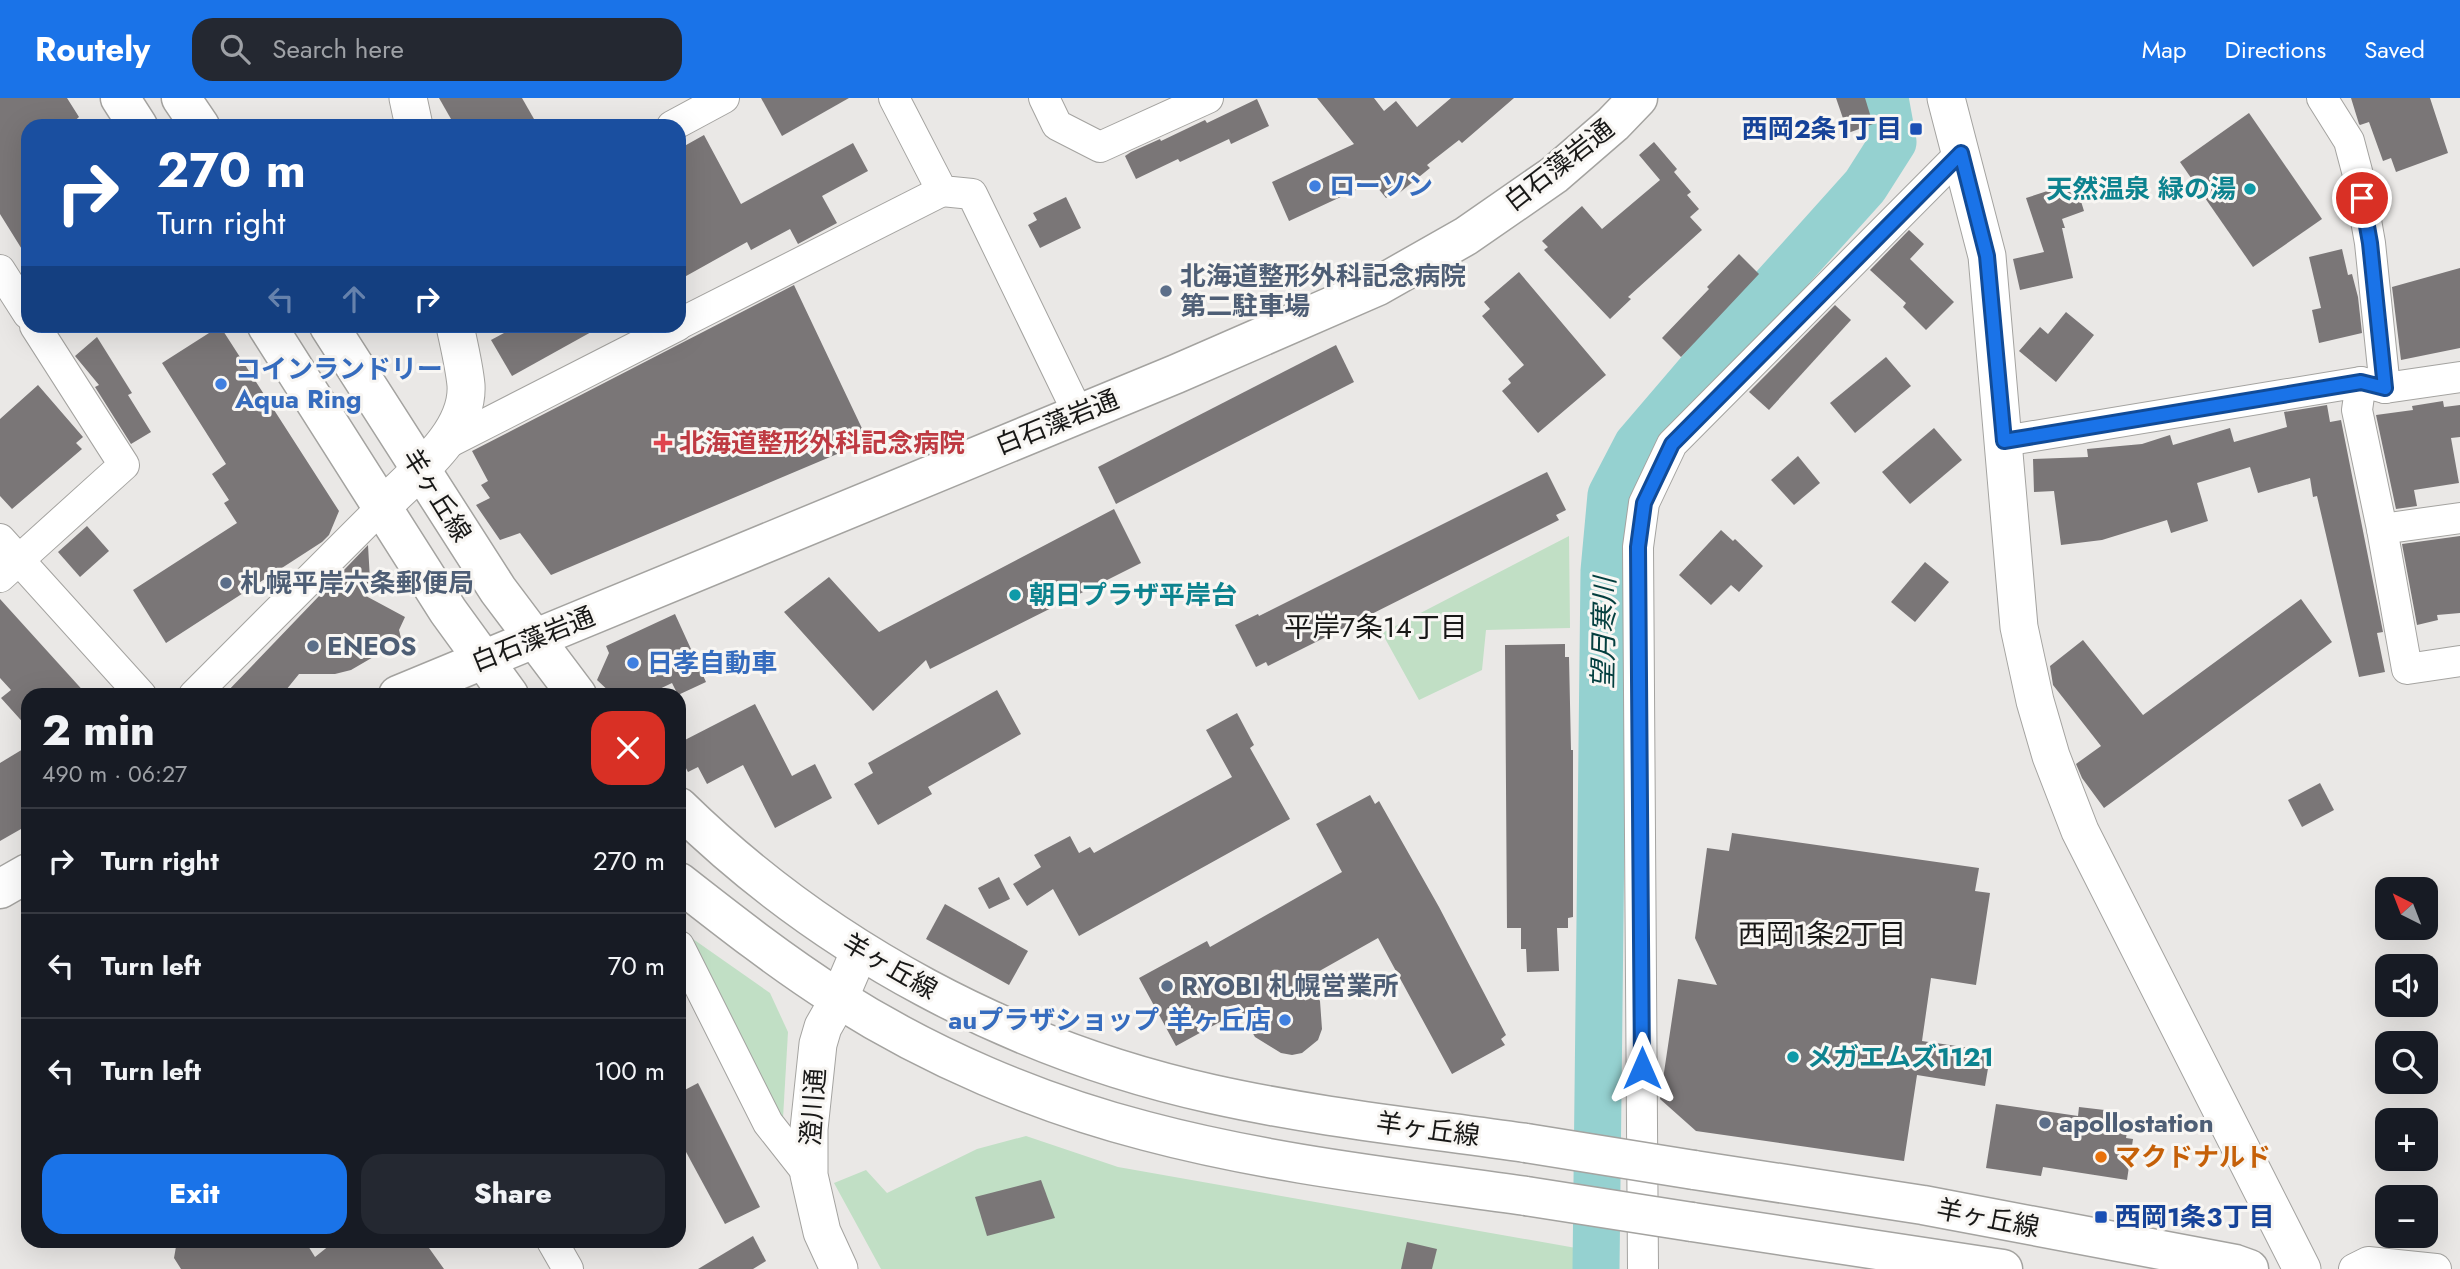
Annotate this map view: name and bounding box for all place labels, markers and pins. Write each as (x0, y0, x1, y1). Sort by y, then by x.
place label: 西岡2条1丁目 (1742, 110, 1902, 148)
marker: 西岡2条1丁目 (1908, 121, 1924, 137)
place label: ローソン (1329, 167, 1433, 205)
pin (2332, 168, 2392, 228)
place label: 天然温泉 緑の湯 (2046, 170, 2236, 208)
marker: ローソン (1307, 178, 1323, 194)
marker: 天然温泉 緑の湯 (2242, 181, 2258, 197)
place label: 北海道整形外科記念病院 第二駐車場 (1180, 257, 1466, 325)
marker: 北海道整形外科記念病院 第二駐車場 (1158, 283, 1174, 299)
place label: コインランドリー Aqua Ring (234, 350, 443, 418)
marker: コインランドリー Aqua Ring (213, 376, 229, 392)
place label: 北海道整形外科記念病院 (679, 424, 965, 462)
marker: 北海道整形外科記念病院 (653, 433, 673, 453)
place label: 札幌平岸六条郵便局 (240, 564, 474, 602)
marker: 札幌平岸六条郵便局 (218, 575, 234, 591)
place label: 朝日プラザ平岸台 (1029, 576, 1237, 614)
marker: 朝日プラザ平岸台 (1007, 587, 1023, 603)
place label: ENEOS (327, 627, 417, 665)
marker: ENEOS (305, 638, 321, 654)
place label: 日孝自動車 (647, 644, 777, 682)
marker: 日孝自動車 (625, 655, 641, 671)
place label: RYOBI 札幌営業所 (1181, 967, 1398, 1005)
marker: RYOBI 札幌営業所 (1159, 978, 1175, 994)
place label: auプラザショップ 羊ヶ丘店 (948, 1001, 1271, 1039)
marker: auプラザショップ 羊ヶ丘店 (1277, 1012, 1293, 1028)
place label: メガエムズ1121 (1807, 1038, 1994, 1076)
marker: メガエムズ1121 (1785, 1049, 1801, 1065)
place label: apollostation (2059, 1104, 2214, 1142)
marker: apollostation (2037, 1115, 2053, 1131)
place label: マクドナルド (2115, 1138, 2271, 1176)
marker: マクドナルド (2093, 1149, 2109, 1165)
place label: 西岡1条3丁目 (2115, 1198, 2274, 1236)
marker: 西岡1条3丁目 (2093, 1209, 2109, 1225)

